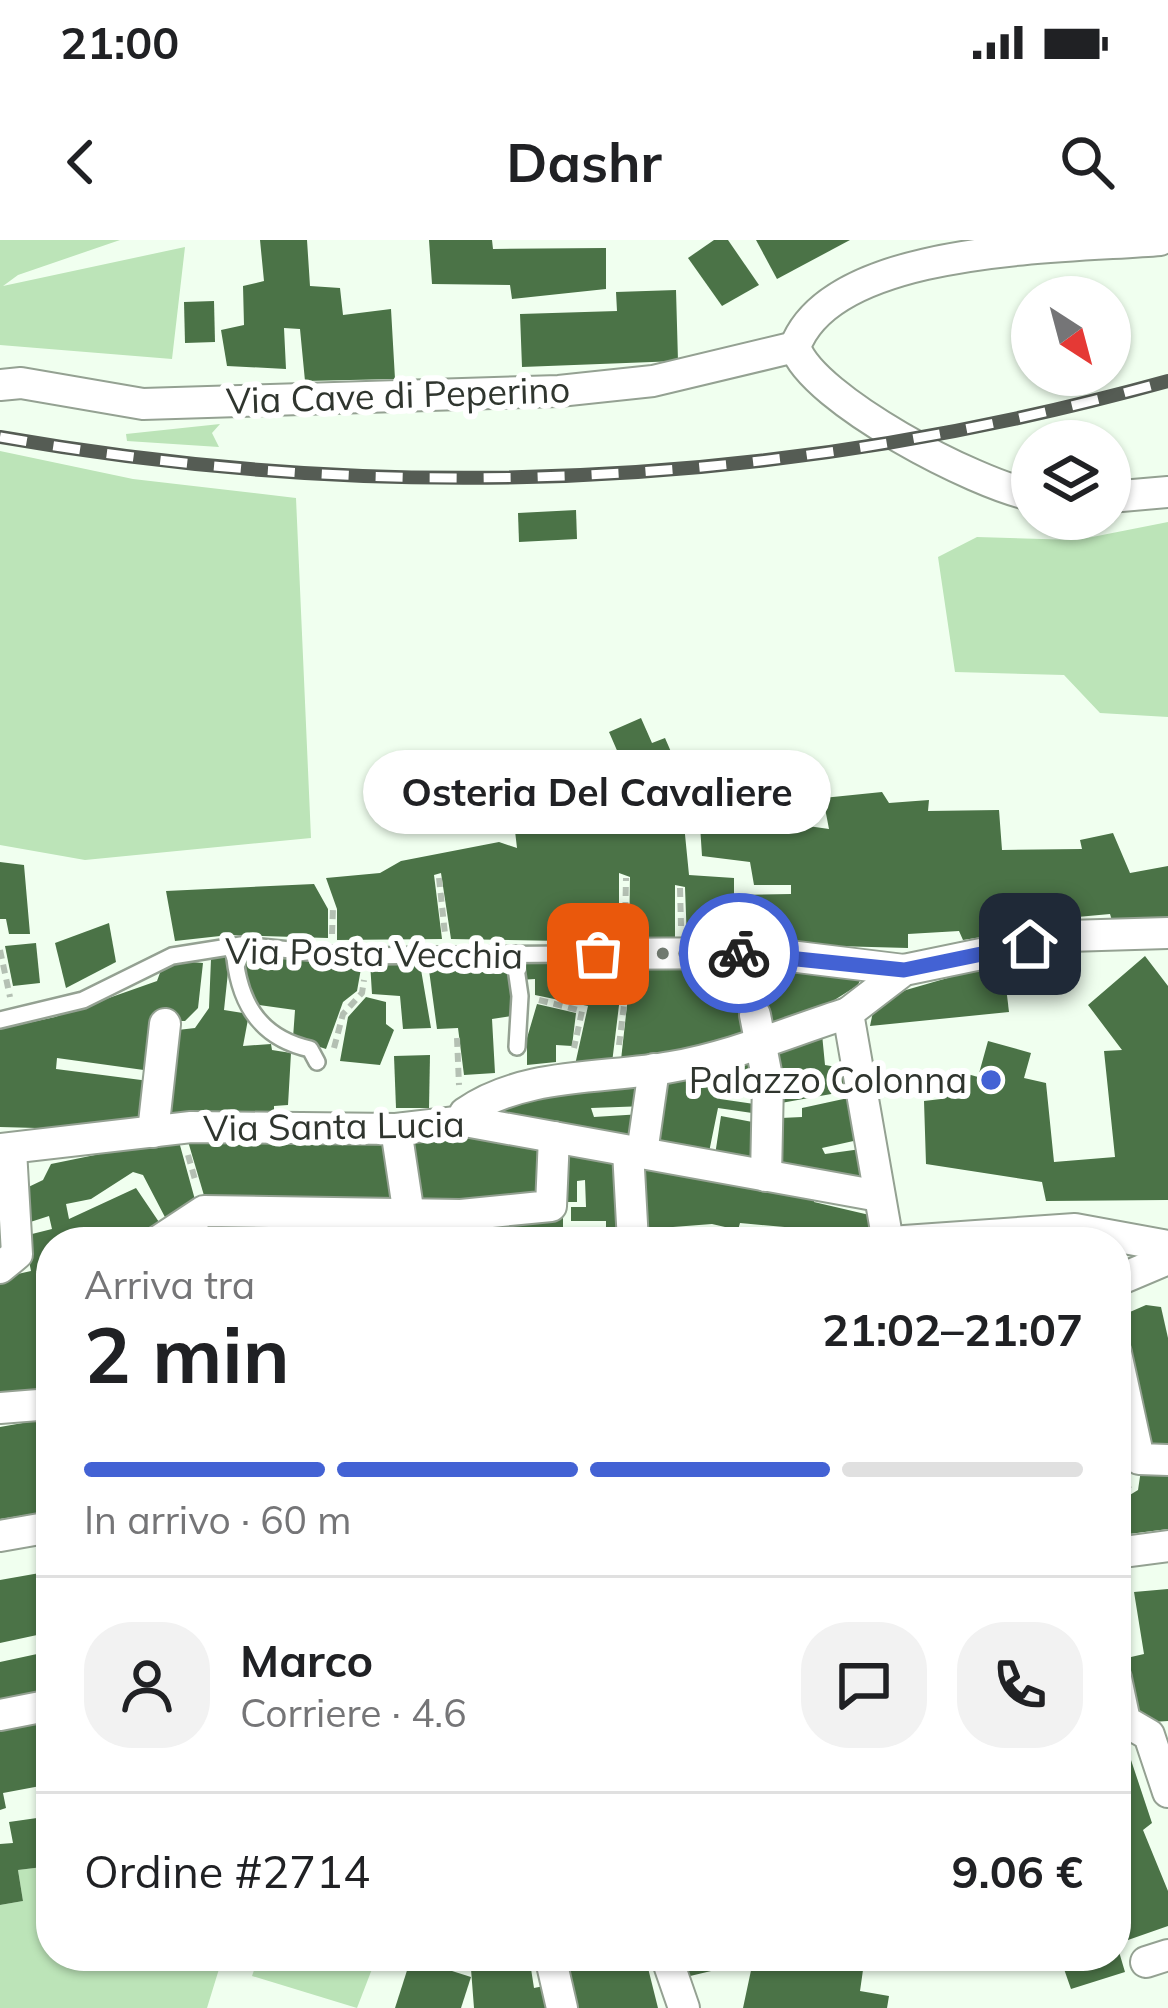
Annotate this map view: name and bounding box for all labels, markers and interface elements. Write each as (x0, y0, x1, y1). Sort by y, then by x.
text: 21:00 (60, 14, 179, 70)
text: Dashr (506, 128, 662, 196)
icon: back (48, 129, 114, 195)
icon: search (1054, 129, 1120, 195)
north arrow (1011, 276, 1131, 396)
map controls (1011, 276, 1131, 540)
street label: Via Cave di Peperino (225, 366, 571, 423)
button: layers (1011, 420, 1131, 540)
callout: Osteria Del Cavaliere (364, 750, 832, 834)
text: Osteria Del Cavaliere (401, 767, 793, 816)
courier (679, 893, 799, 1013)
pin (979, 893, 1081, 995)
pin (547, 903, 649, 1005)
icon: home (997, 911, 1063, 977)
icon: bike (706, 920, 772, 986)
icon: bag (565, 921, 631, 987)
street label: Via Posta Vecchia (224, 927, 524, 978)
place label: Palazzo Colonna (689, 1057, 967, 1102)
marker: Palazzo Colonna (978, 1067, 1004, 1093)
street label: Via Santa Lucia (203, 1101, 465, 1150)
text: Arriva tra (84, 1260, 255, 1309)
text: 21:02–21:07 (822, 1301, 1083, 1357)
text: 2 min (84, 1305, 290, 1403)
text: In arrivo · 60 m (84, 1495, 351, 1544)
button: person (84, 1622, 210, 1748)
button: chat (801, 1622, 927, 1748)
button: phone (957, 1622, 1083, 1748)
text: Marco (240, 1632, 373, 1688)
text: Corriere · 4.6 (240, 1688, 467, 1737)
text: Ordine #2714 (84, 1843, 370, 1899)
text: 9.06 € (952, 1843, 1083, 1899)

